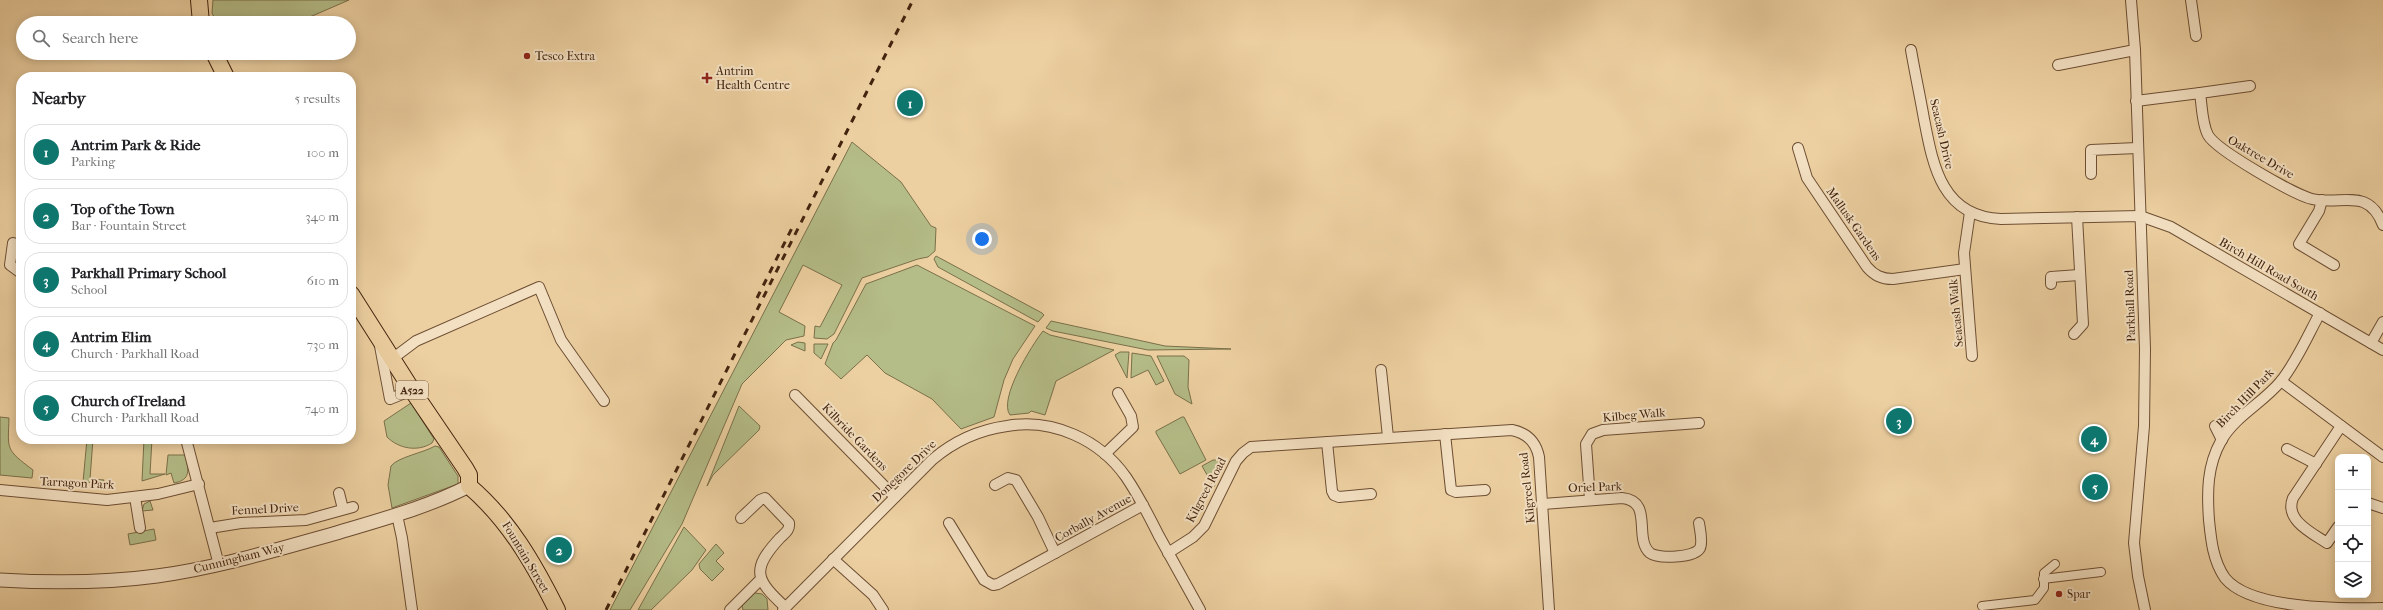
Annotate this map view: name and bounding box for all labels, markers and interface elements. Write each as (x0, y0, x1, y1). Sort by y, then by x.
search box (16, 16, 356, 60)
icon: search (30, 27, 52, 49)
text: Search here (62, 29, 138, 47)
place label: Tesco Extra (535, 49, 595, 63)
marker: Tesco Extra (522, 51, 532, 61)
place label: Antrim Health Centre (715, 64, 790, 92)
marker: Antrim Health Centre (701, 72, 713, 84)
text: Nearby (32, 88, 86, 108)
pin: 1 (897, 88, 923, 118)
text: 5 results (295, 91, 340, 106)
street label: Seacash Drive (1927, 98, 1957, 170)
street label: Oaktree Drive (2225, 132, 2297, 182)
text: Antrim Park & Ride (71, 136, 201, 154)
text: 1 (44, 145, 48, 160)
text: 100 m (306, 145, 339, 160)
text: Parking (71, 154, 115, 169)
street label: Mallusk Gardens (1824, 185, 1885, 264)
text: Top of the Town (71, 200, 175, 218)
text: 2 (43, 209, 49, 224)
text: 340 m (305, 209, 339, 224)
text: Bar · Fountain Street (71, 218, 187, 233)
your location (972, 229, 992, 249)
street label: Birch Hill Road South (2217, 235, 2321, 303)
text: Parkhall Primary School (71, 264, 226, 282)
street label: Parkhall Road (2122, 269, 2138, 342)
text: 3 (43, 273, 49, 288)
text: 610 m (307, 273, 339, 288)
street label: Seacash Walk (1946, 278, 1966, 348)
text: School (71, 282, 107, 297)
text: Antrim Elim (71, 328, 151, 346)
text: 4 (42, 337, 50, 352)
text: 730 m (307, 337, 339, 352)
text: Church · Parkhall Road (71, 346, 199, 361)
street label: Birch Hill Park (2213, 365, 2277, 431)
road number: A522 (396, 381, 428, 399)
text: Church of Ireland (71, 392, 185, 410)
street label: Kilbride Gardens (819, 400, 891, 474)
text: 5 (43, 401, 49, 416)
text: 740 m (305, 401, 339, 416)
street label: Kilbeg Walk (1602, 405, 1667, 425)
pin: 3 (1886, 406, 1912, 436)
text: Church · Parkhall Road (71, 410, 199, 425)
pin: 4 (2081, 424, 2107, 454)
street label: Donegore Drive (869, 437, 939, 505)
street label: Kilgreel Road (1516, 451, 1538, 524)
map controls (2335, 454, 2371, 598)
button: + (2335, 454, 2371, 490)
street label: Kilgreel Road (1183, 455, 1229, 525)
pin: 5 (2082, 472, 2108, 502)
street label: Tarragon Park (40, 474, 115, 492)
street label: Oriel Park (1568, 479, 1623, 495)
button: − (2335, 490, 2371, 526)
street label: Corbally Avenue (1052, 491, 1134, 545)
street label: Fennel Drive (231, 500, 299, 518)
street label: Fountain Street (499, 519, 553, 596)
button: locate (2335, 526, 2371, 562)
pin: 2 (546, 535, 572, 565)
street label: Cunningham Way (192, 540, 287, 576)
button: layers (2335, 562, 2371, 598)
place label: Spar (2067, 587, 2091, 601)
marker: Spar (2054, 589, 2064, 599)

